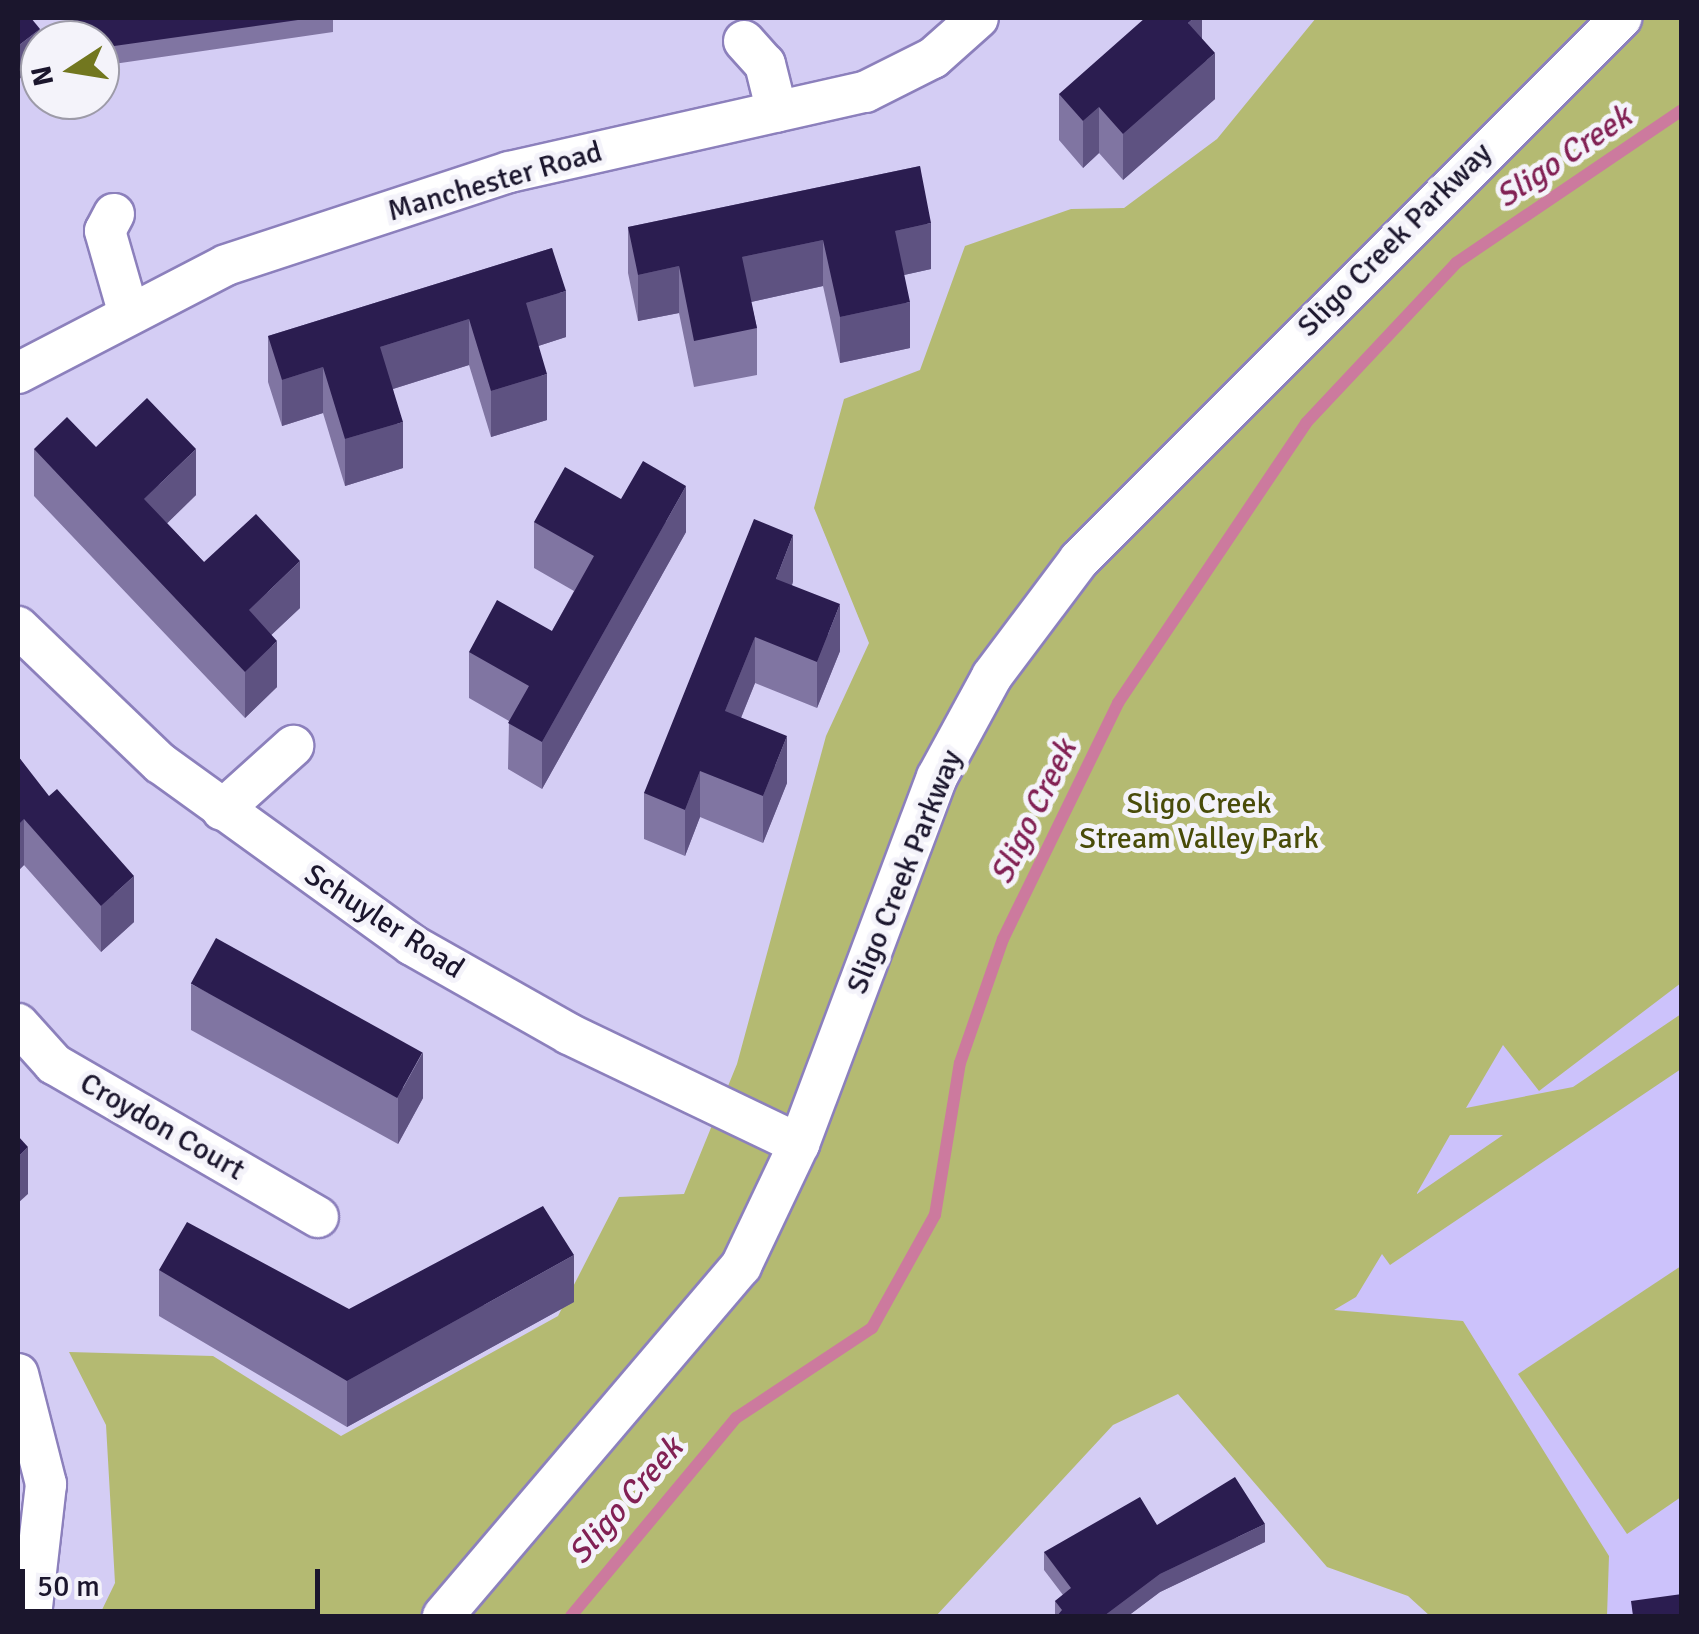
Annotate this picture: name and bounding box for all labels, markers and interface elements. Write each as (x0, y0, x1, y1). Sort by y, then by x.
north arrow (20, 20, 120, 120)
text: N (24, 63, 61, 89)
water label: Sligo Creek (1489, 98, 1639, 216)
street label: Manchester Road (384, 134, 606, 230)
street label: Sligo Creek Parkway (1290, 135, 1500, 345)
water label: Sligo Creek (983, 734, 1085, 890)
street label: Sligo Creek Parkway (840, 745, 970, 999)
park label: Sligo Creek Stream Valley Park (1079, 786, 1319, 856)
street label: Schuyler Road (297, 857, 471, 987)
street label: Croydon Court (73, 1065, 251, 1189)
water label: Sligo Creek (561, 1430, 691, 1572)
scale bar (25, 1549, 325, 1611)
text: 50 m (37, 1568, 100, 1605)

